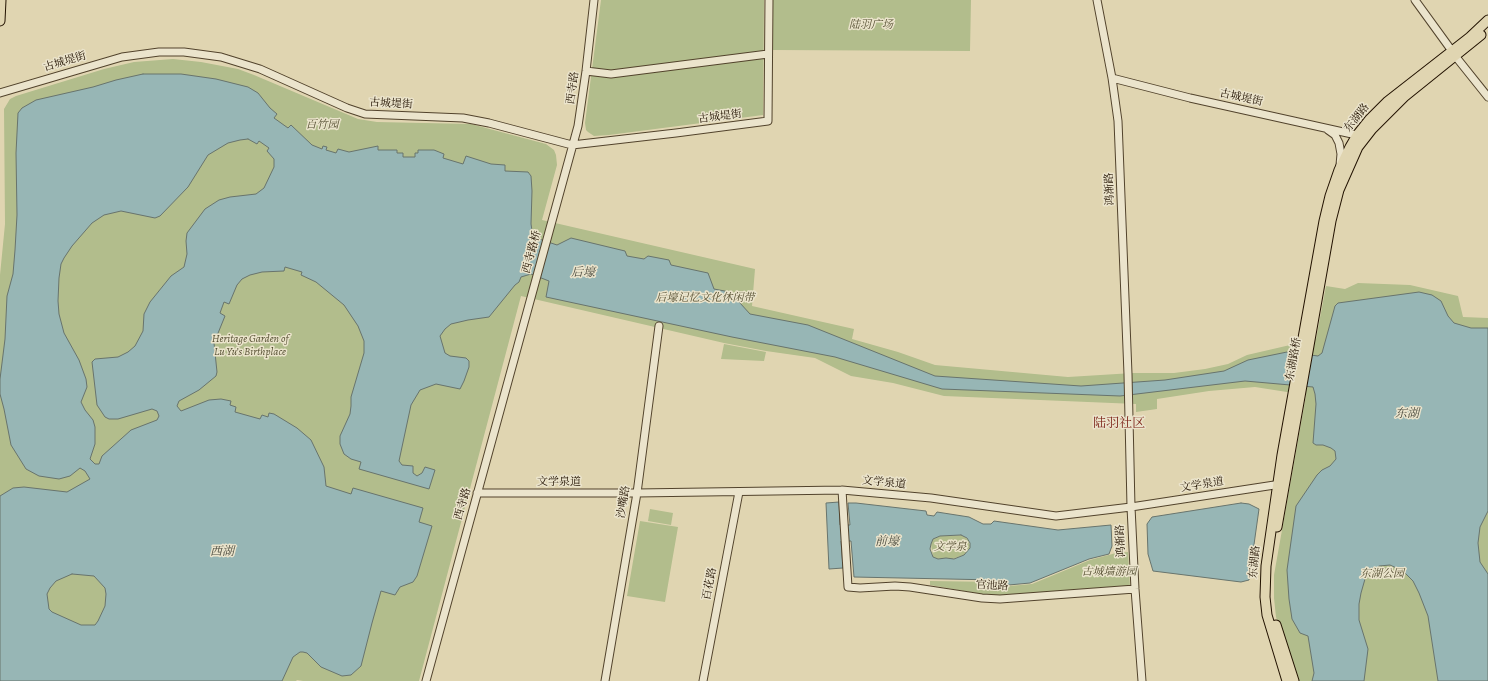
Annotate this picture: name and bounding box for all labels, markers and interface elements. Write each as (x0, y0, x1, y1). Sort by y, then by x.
park label: 陆羽广场 (849, 18, 893, 32)
street label: 古城堤街 (42, 49, 88, 75)
street label: 西寺路 (564, 71, 582, 105)
street label: 古城堤街 (1218, 87, 1264, 109)
street label: 古城堤街 (369, 96, 413, 112)
street label: 东湖路 (1341, 101, 1373, 135)
street label: 古城堤街 (697, 108, 743, 126)
park label: 百竹园 (306, 118, 338, 132)
street label: 鸿渐路 (1103, 172, 1117, 206)
street label: 西寺路桥 (520, 229, 544, 275)
water label: 后壕 (571, 266, 595, 280)
park label: 后壕记忆文化休闲带 (656, 291, 754, 305)
park label: Heritage Garden of Lu Yu’s Birthplace (212, 332, 288, 358)
street label: 东湖路桥 (1284, 336, 1304, 382)
water label: 东湖 (1395, 407, 1419, 421)
district label: 陆羽社区 (1093, 416, 1145, 432)
street label: 文学泉道 (861, 474, 907, 492)
street label: 文学泉道 (537, 475, 581, 489)
street label: 文学泉道 (1179, 475, 1225, 495)
street label: 沙嘴路 (615, 485, 633, 519)
street label: 西寺路 (452, 486, 474, 522)
street label: 鸿渐路 (1114, 524, 1128, 558)
water label: 前壕 (875, 535, 899, 549)
park label: 文学泉 (934, 540, 966, 554)
water label: 西湖 (210, 545, 234, 559)
street label: 东湖路 (1247, 545, 1263, 579)
park label: 古城墙游园 (1082, 565, 1136, 579)
street label: 百花路 (700, 567, 720, 601)
park label: 东湖公园 (1360, 567, 1404, 581)
street label: 官池路 (975, 579, 1009, 593)

